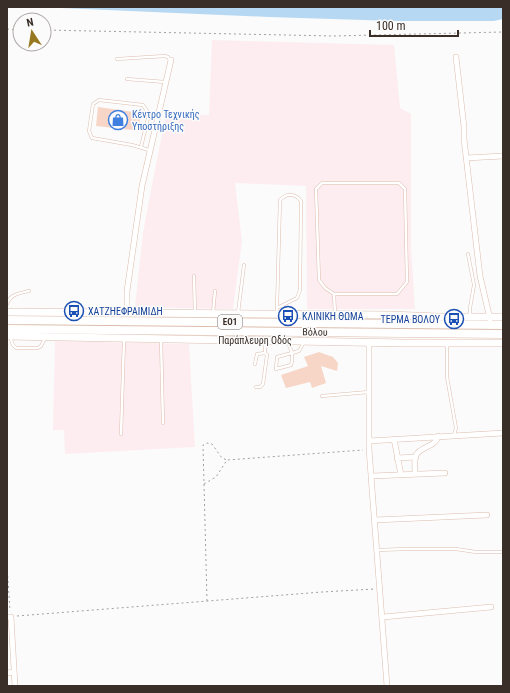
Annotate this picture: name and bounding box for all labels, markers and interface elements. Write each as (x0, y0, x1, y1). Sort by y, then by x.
north arrow (12, 12, 52, 52)
scale bar (370, 12, 458, 38)
text: N (25, 16, 35, 30)
text: 100 m (376, 19, 406, 33)
shop icon: Κέντρο Τεχνικής Υποστήριξης (107, 109, 129, 131)
place label: Κέντρο Τεχνικής Υποστήριξης (132, 109, 200, 133)
bus stop icon: ΧΑΤΖΗΕΦΡΑΙΜΙΔΗ (63, 300, 85, 322)
bus stop icon: ΚΛΙΝΙΚΗ ΘΩΜΑ (277, 305, 299, 327)
place label: ΧΑΤΖΗΕΦΡΑΙΜΙΔΗ (88, 306, 163, 317)
bus stop icon: ΤΕΡΜΑ ΒΟΛΟΥ (443, 308, 465, 330)
place label: ΚΛΙΝΙΚΗ ΘΩΜΑ (302, 311, 364, 322)
place label: ΤΕΡΜΑ ΒΟΛΟΥ (380, 314, 441, 325)
road number: ΕΟ1 (218, 315, 242, 329)
street label: Βόλου (302, 326, 328, 338)
street label: Παράπλευρη Οδός (218, 335, 292, 347)

